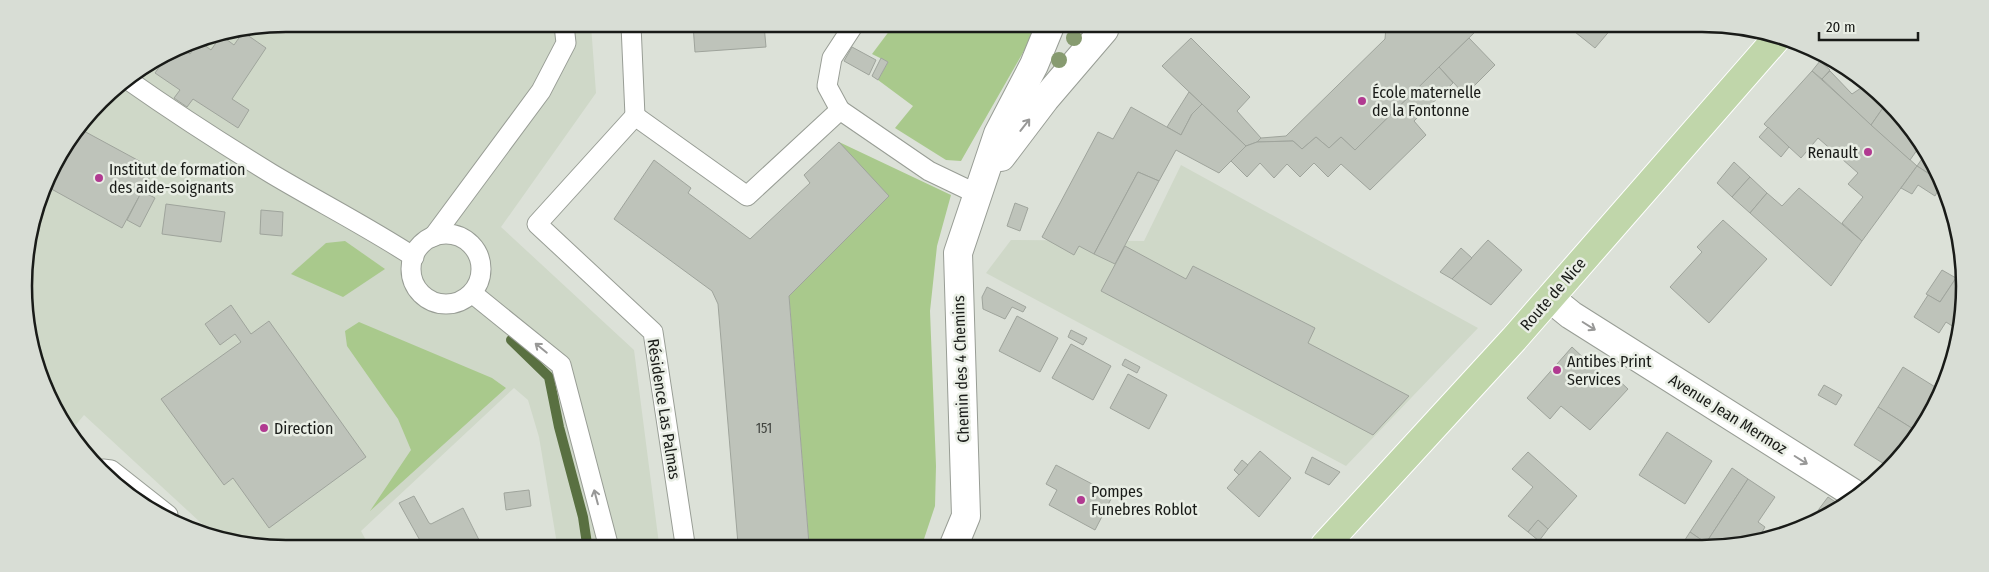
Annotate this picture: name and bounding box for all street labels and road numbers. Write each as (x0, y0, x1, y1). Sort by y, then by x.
street label: Route de Nice (1516, 254, 1590, 334)
street label: Chemin des 4 Chemins (949, 295, 973, 443)
street label: Résidence Las Palmas (644, 337, 685, 481)
street label: Avenue Jean Mermoz (1665, 370, 1791, 458)

